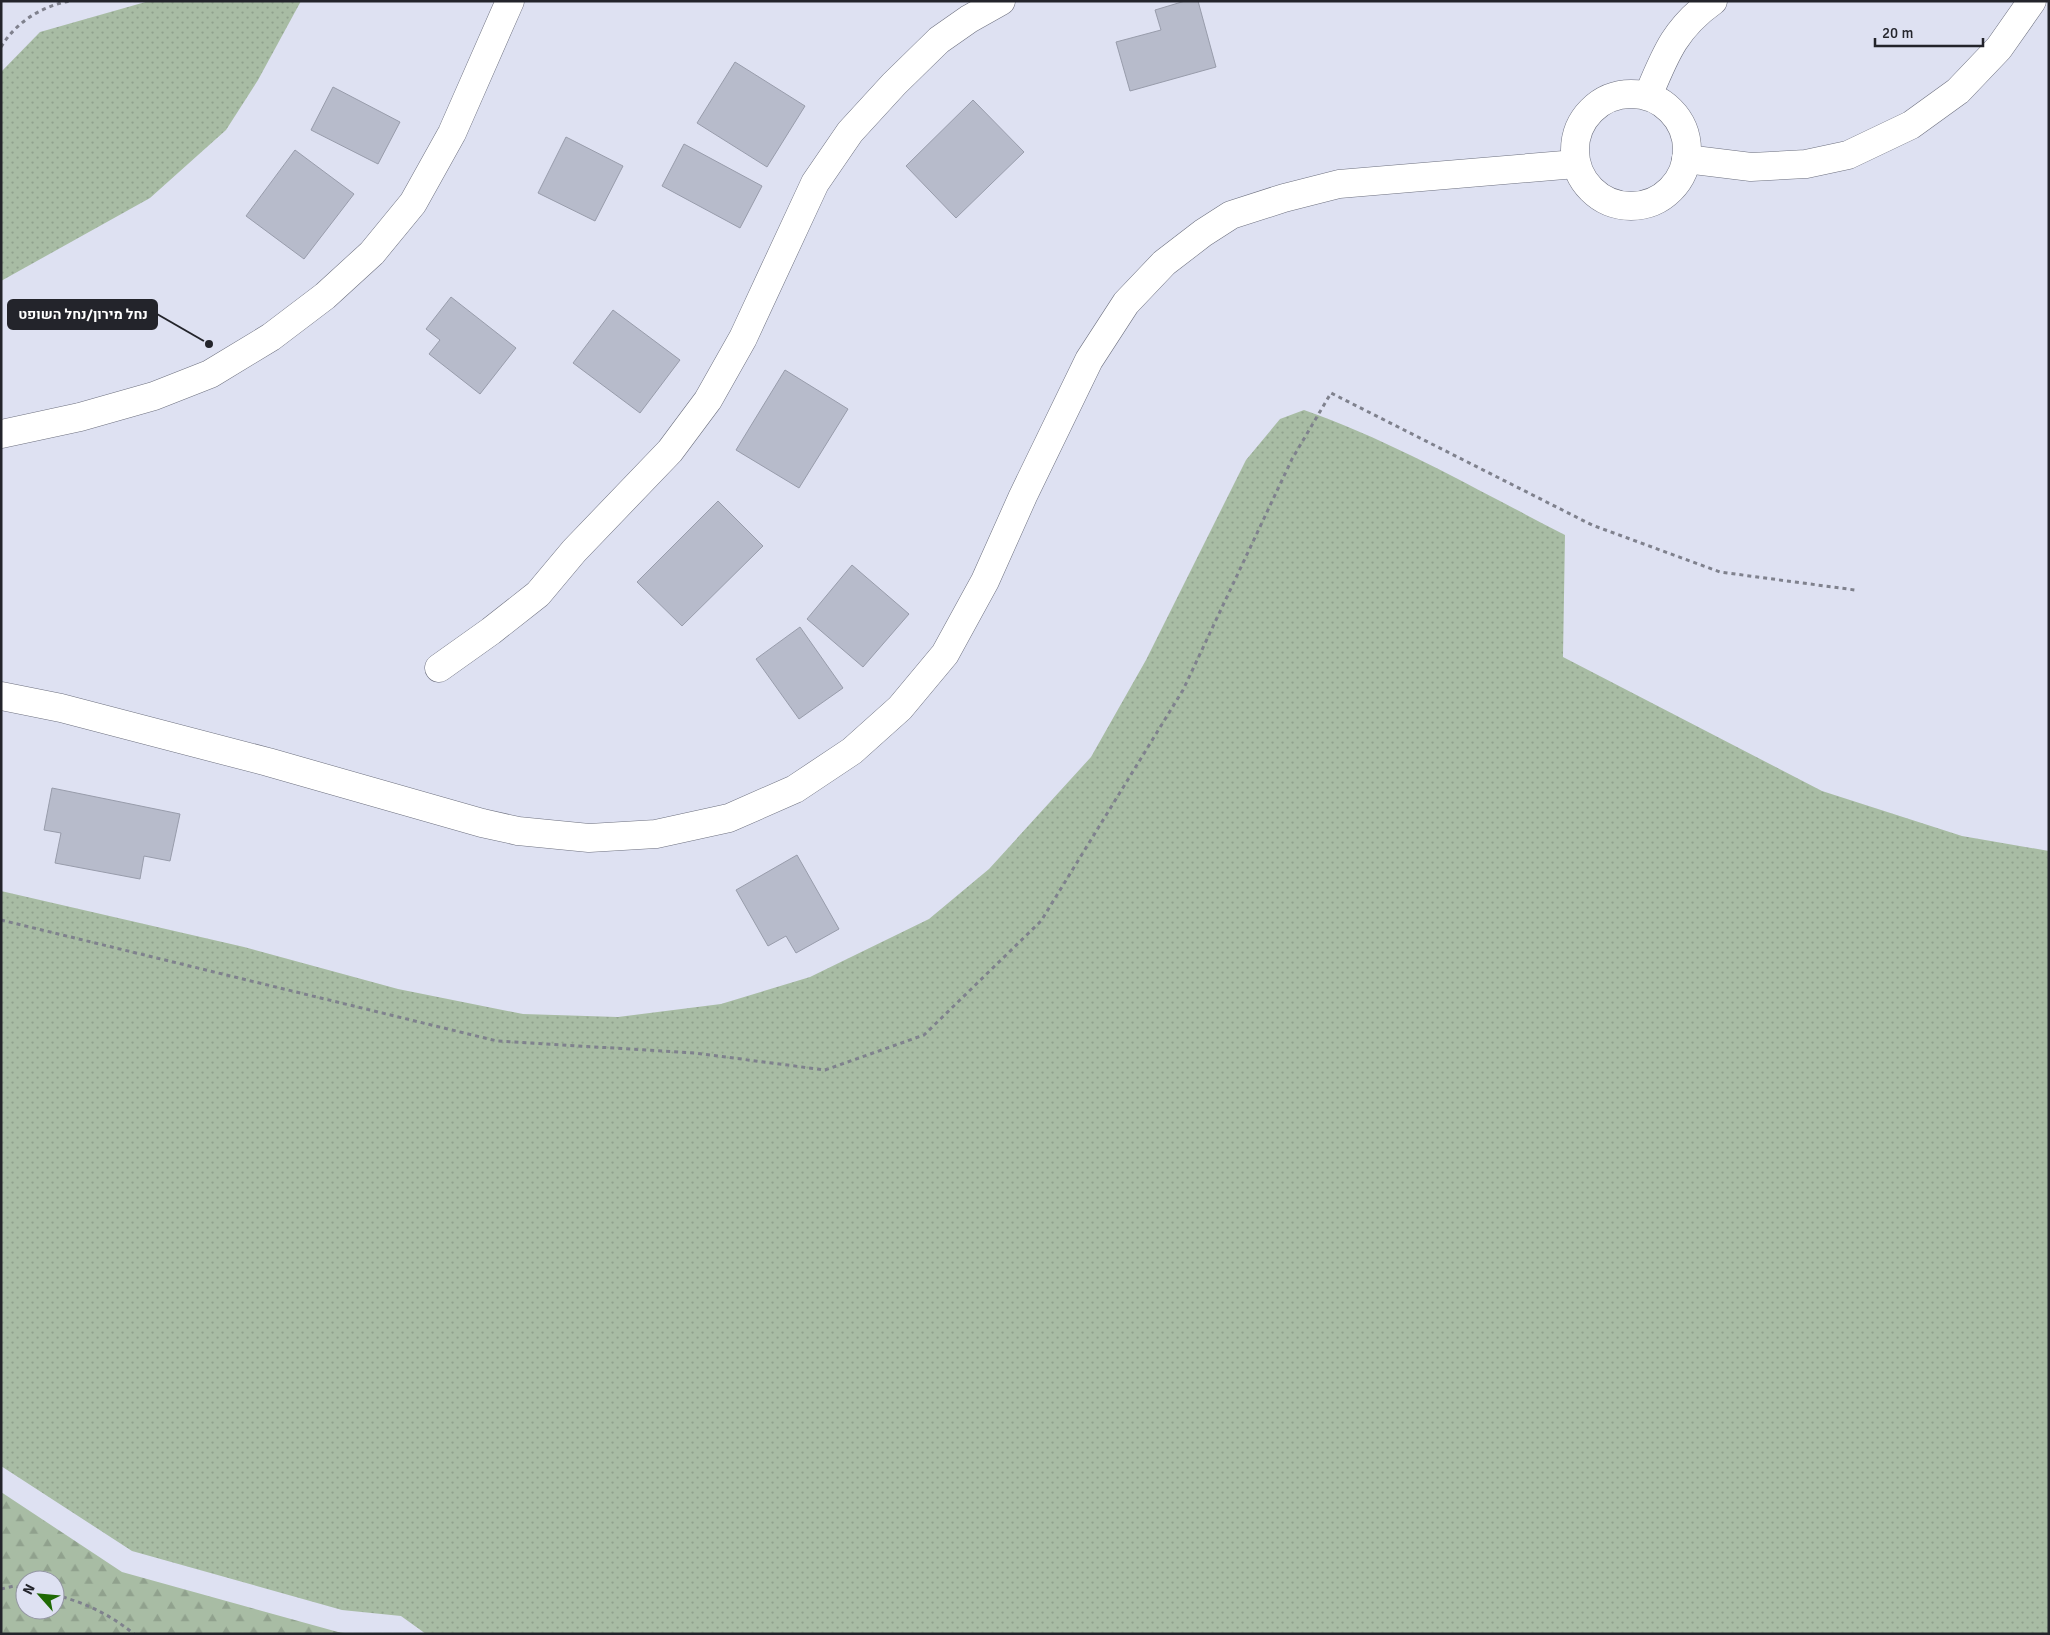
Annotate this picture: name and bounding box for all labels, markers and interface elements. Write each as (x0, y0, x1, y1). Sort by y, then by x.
scale bar (1875, 15, 1982, 47)
text: 20 m (1882, 24, 1913, 42)
callout: נחל מירון/נחל השופט (8, 300, 157, 329)
text: נחל מירון/נחל השופט (18, 306, 148, 323)
north arrow (15, 1570, 65, 1620)
text: N (19, 1581, 39, 1598)

